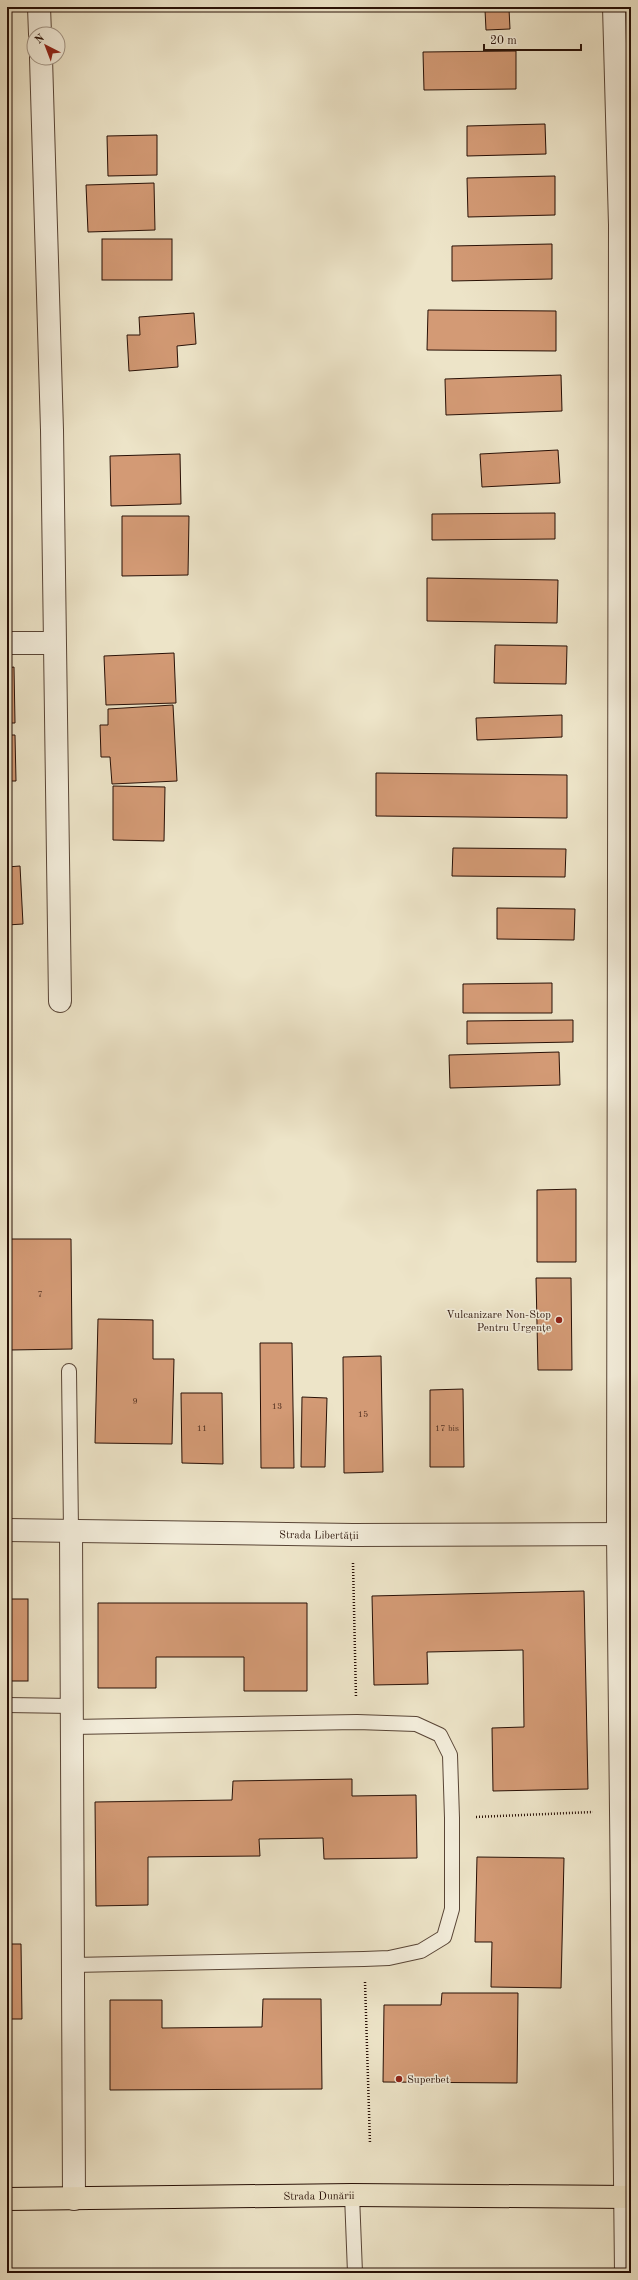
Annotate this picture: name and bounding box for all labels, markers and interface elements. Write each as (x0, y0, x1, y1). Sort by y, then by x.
north arrow (26, 26, 66, 66)
scale bar (484, 26, 581, 52)
text: N (34, 32, 48, 47)
text: 20 m (490, 35, 517, 47)
house number: 7 (37, 1290, 43, 1299)
place label: Vulcanizare Non-Stop Pentru Urgențe (446, 1310, 551, 1334)
marker: Vulcanizare Non-Stop Pentru Urgențe (554, 1315, 564, 1325)
house number: 9 (132, 1397, 138, 1406)
house number: 13 (272, 1402, 282, 1411)
house number: 15 (358, 1410, 368, 1419)
house number: 11 (197, 1424, 207, 1433)
house number: 17 bis (435, 1424, 459, 1433)
street label: Strada Libertății (279, 1530, 359, 1542)
marker: Superbet (394, 2074, 404, 2084)
place label: Superbet (407, 2075, 450, 2086)
street label: Strada Dunării (283, 2191, 355, 2203)

